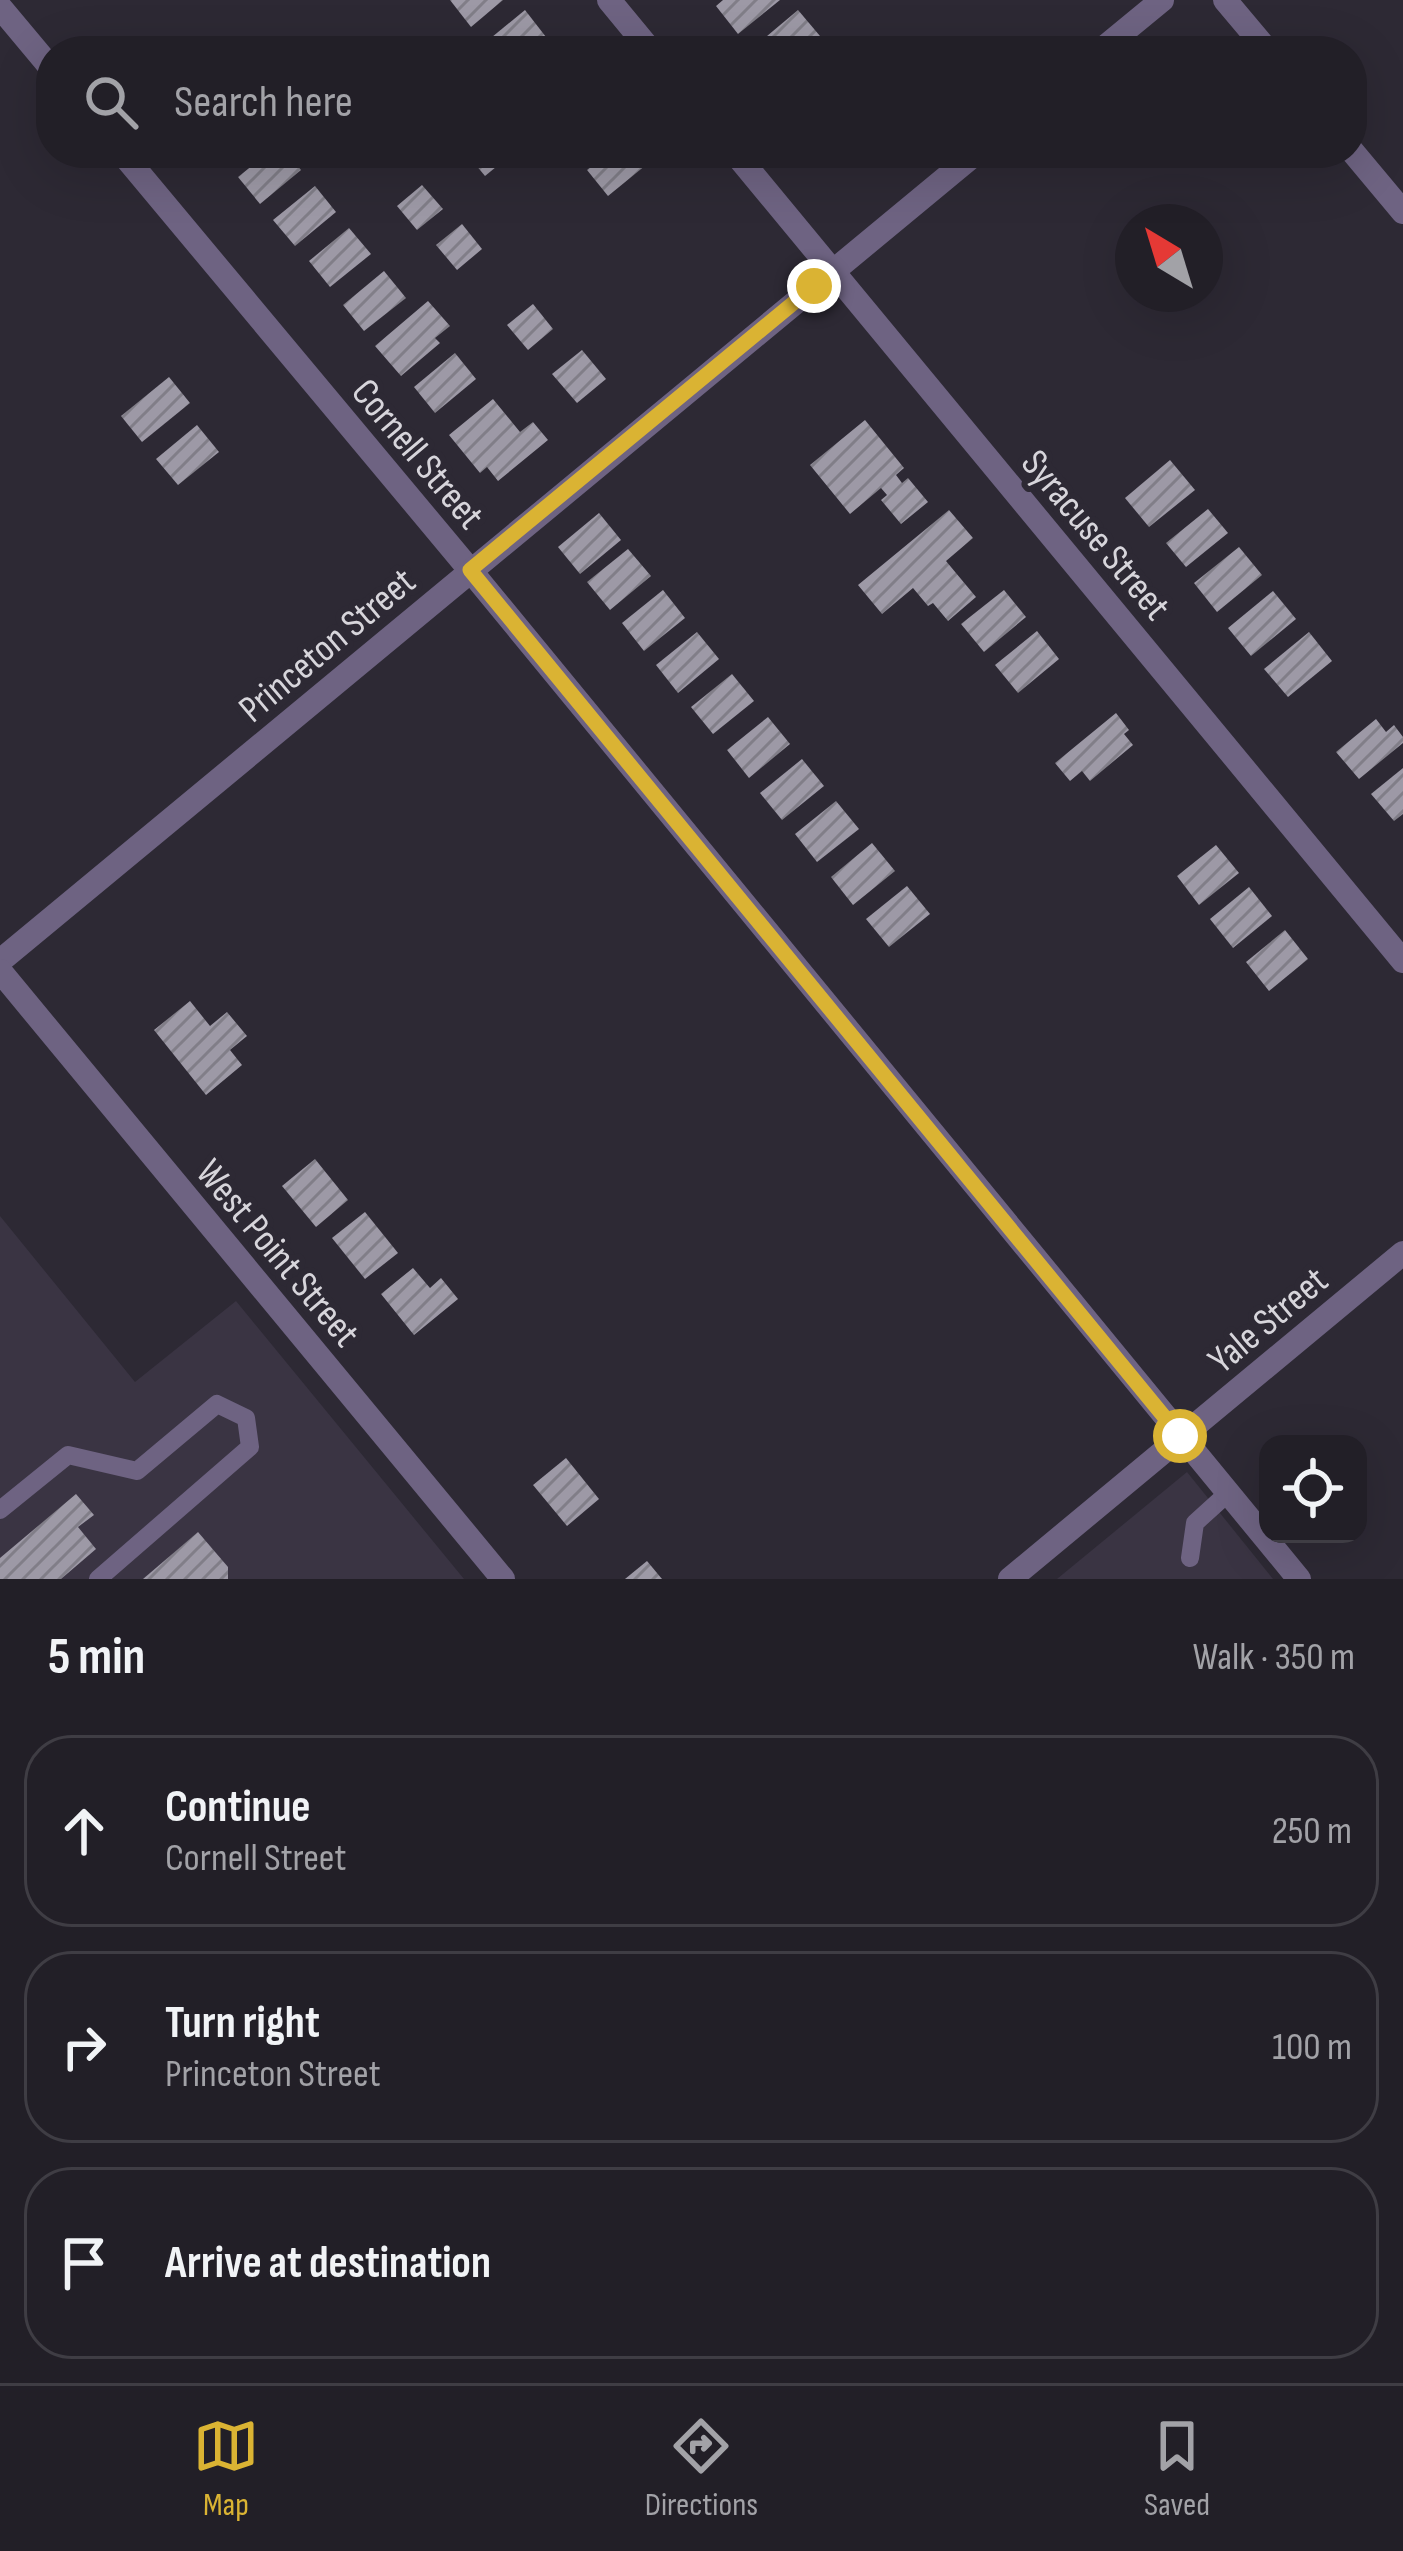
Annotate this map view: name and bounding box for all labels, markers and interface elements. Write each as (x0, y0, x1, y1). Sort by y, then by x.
search box (36, 36, 1367, 168)
icon: search (78, 69, 144, 135)
text: Search here (174, 75, 353, 130)
north arrow (1115, 204, 1223, 312)
route end (787, 259, 841, 313)
street label: Cornell Street (341, 370, 493, 539)
street label: Syracuse Street (1010, 441, 1180, 630)
street label: Princeton Street (230, 559, 425, 733)
street label: West Point Street (185, 1151, 369, 1357)
street label: Yale Street (1199, 1258, 1338, 1384)
route start (1153, 1409, 1207, 1463)
map controls (1259, 1435, 1367, 1543)
button: locate (1259, 1435, 1367, 1543)
text: 5 min (48, 1627, 145, 1688)
text: Walk · 350 m (1193, 1634, 1355, 1681)
text: Continue (165, 1780, 311, 1835)
icon: ahead (51, 1798, 117, 1864)
text: 250 m (1272, 1808, 1352, 1855)
text: Cornell Street (165, 1835, 346, 1882)
text: Turn right (165, 1996, 320, 2051)
icon: right (51, 2014, 117, 2080)
text: 100 m (1272, 2024, 1352, 2071)
text: Princeton Street (165, 2051, 381, 2098)
icon: arrive (51, 2230, 117, 2296)
text: Arrive at destination (165, 2236, 491, 2291)
tab: Map (193, 2413, 259, 2525)
tab: Directions (645, 2413, 758, 2525)
tab: Saved (1144, 2413, 1210, 2525)

